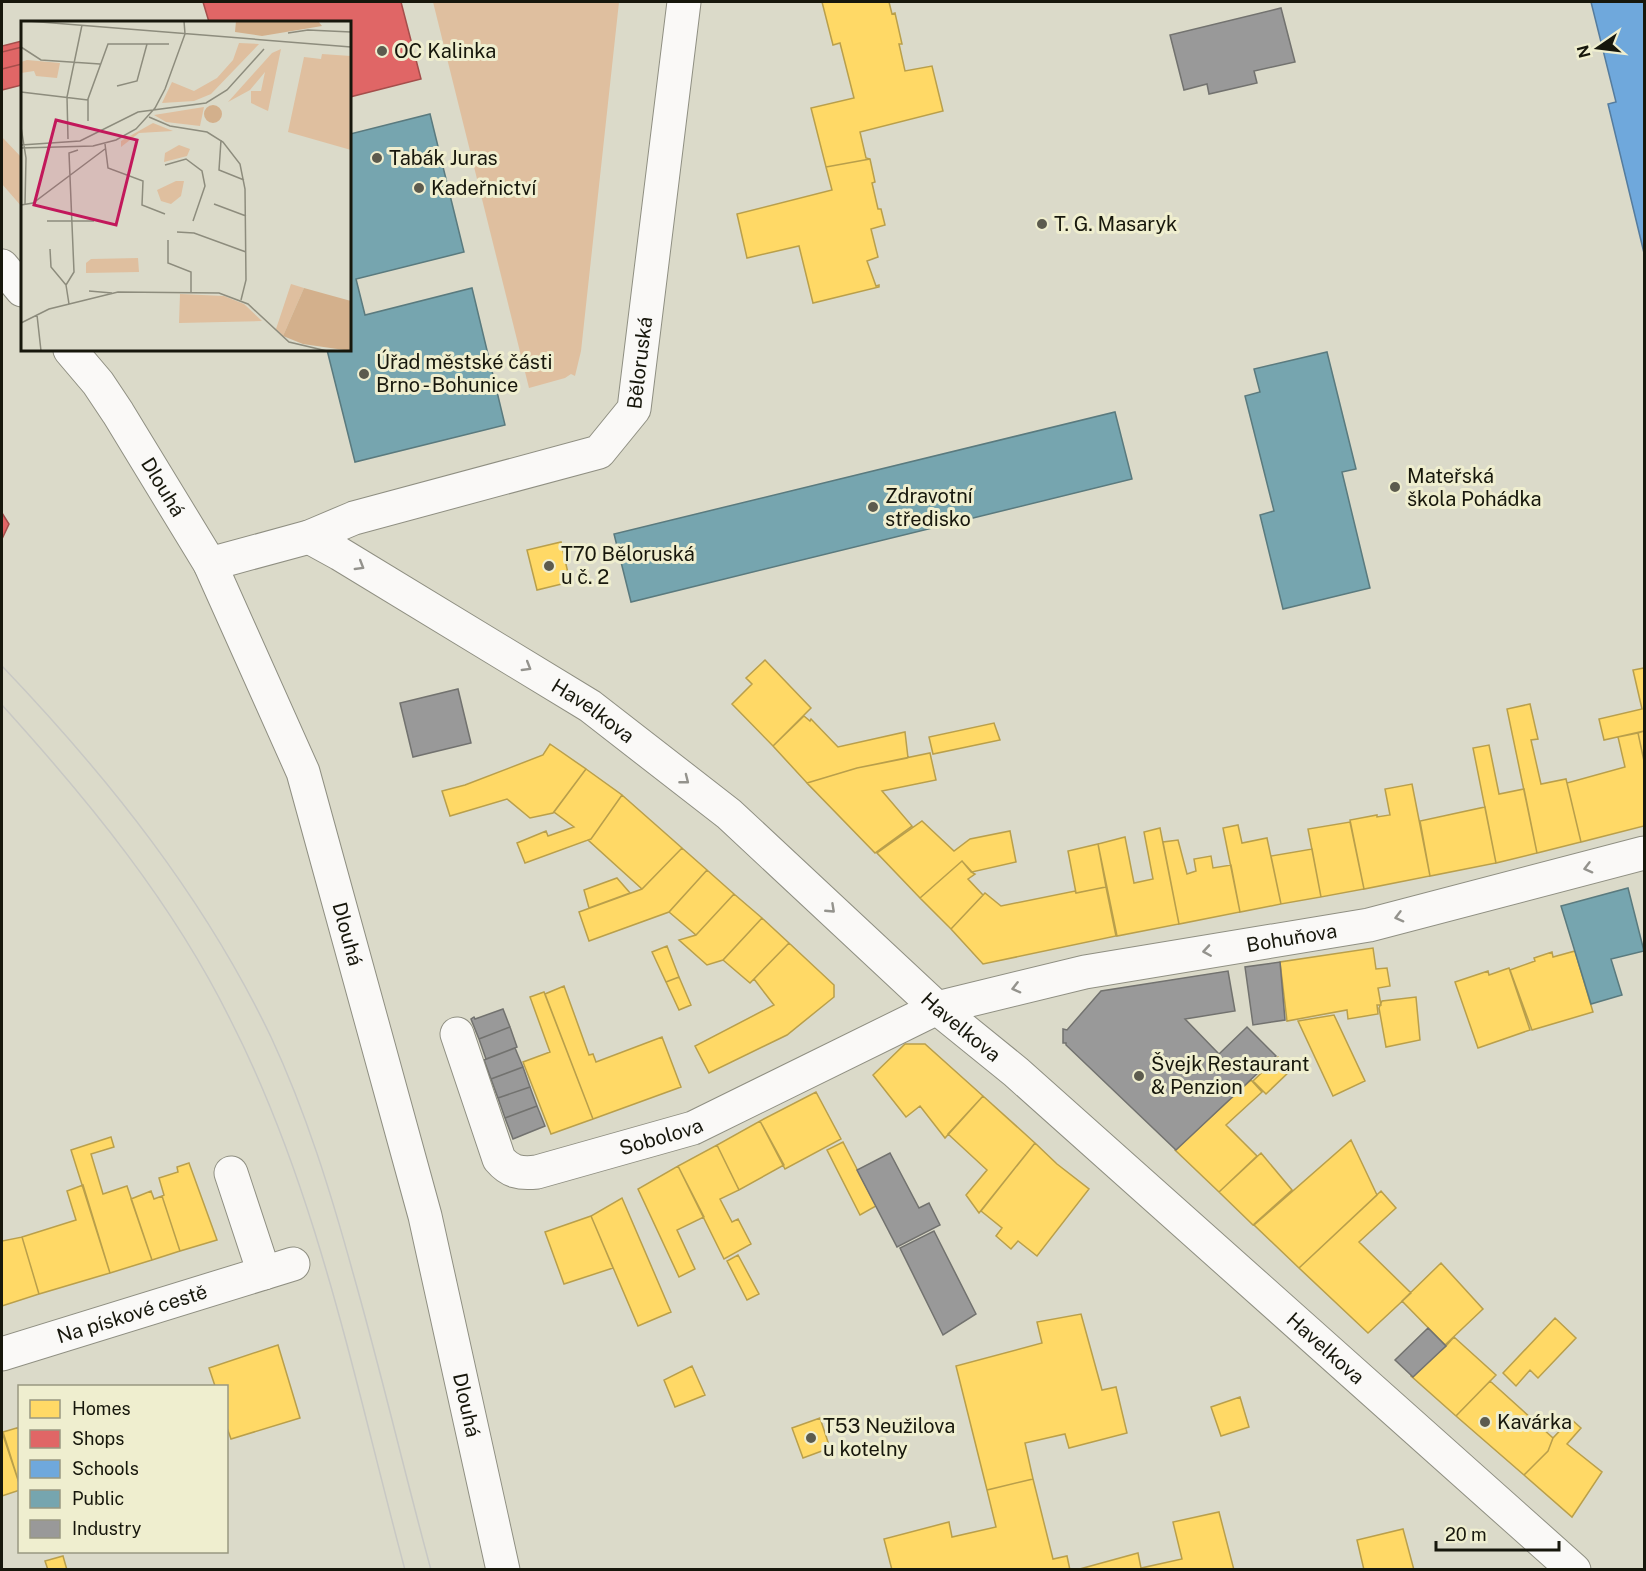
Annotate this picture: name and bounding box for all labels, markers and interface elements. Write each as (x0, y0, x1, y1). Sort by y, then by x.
north arrow (1568, 18, 1628, 78)
inset map (21, 21, 351, 351)
place label: OC Kalinka (394, 39, 496, 63)
text: N (1573, 43, 1595, 60)
marker: OC Kalinka (375, 44, 389, 58)
place label: Tabák Juras (389, 146, 498, 170)
marker: Tabák Juras (370, 151, 384, 165)
place label: Kadeřnictví (431, 176, 537, 200)
marker: Kadeřnictví (412, 181, 426, 195)
place label: T. G. Masaryk (1054, 212, 1177, 236)
marker: T. G. Masaryk (1035, 217, 1049, 231)
street label: Běloruská (622, 315, 657, 411)
place label: Úřad městské části Brno - Bohunice (376, 349, 552, 397)
marker: Úřad městské části Brno - Bohunice (357, 367, 371, 381)
street label: Dlouhá (136, 453, 190, 521)
place label: Mateřská škola Pohádka (1407, 464, 1542, 511)
marker: Mateřská škola Pohádka (1388, 480, 1402, 494)
place label: Zdravotní středisko (885, 484, 974, 531)
marker: Zdravotní středisko (866, 500, 880, 514)
place label: T70 Běloruská u č. 2 (561, 542, 695, 589)
one-way arrow (354, 558, 364, 570)
marker: T70 Běloruská u č. 2 (542, 559, 556, 573)
one-way arrow (521, 660, 531, 672)
street label: Havelkova (547, 673, 639, 748)
one-way arrow (679, 773, 690, 784)
one-way arrow (1583, 861, 1594, 873)
street label: Dlouhá (327, 899, 368, 969)
one-way arrow (824, 902, 835, 913)
one-way arrow (1394, 910, 1405, 922)
street label: Bohuňova (1244, 918, 1339, 957)
one-way arrow (1203, 945, 1212, 957)
one-way arrow (1011, 981, 1021, 994)
street label: Havelkova (916, 987, 1006, 1067)
place label: Švejk Restaurant & Penzion (1151, 1052, 1310, 1099)
marker: Švejk Restaurant & Penzion (1132, 1069, 1146, 1083)
street label: Sobolova (617, 1113, 707, 1160)
street label: Na pískové cestě (54, 1279, 210, 1348)
street label: Havelkova (1282, 1307, 1369, 1389)
street label: Dlouhá (448, 1371, 485, 1439)
legend (18, 1385, 228, 1553)
text: Homes (72, 1398, 131, 1419)
place label: Kavárka (1497, 1410, 1572, 1434)
place label: T53 Neužilova u kotelny (823, 1414, 955, 1461)
marker: Kavárka (1478, 1415, 1492, 1429)
text: Shops (72, 1428, 124, 1449)
marker: T53 Neužilova u kotelny (804, 1431, 818, 1445)
text: Schools (72, 1458, 139, 1479)
text: Public (72, 1488, 124, 1509)
scale bar (1436, 1514, 1559, 1552)
text: Industry (72, 1518, 142, 1539)
text: 20 m (1445, 1524, 1487, 1545)

